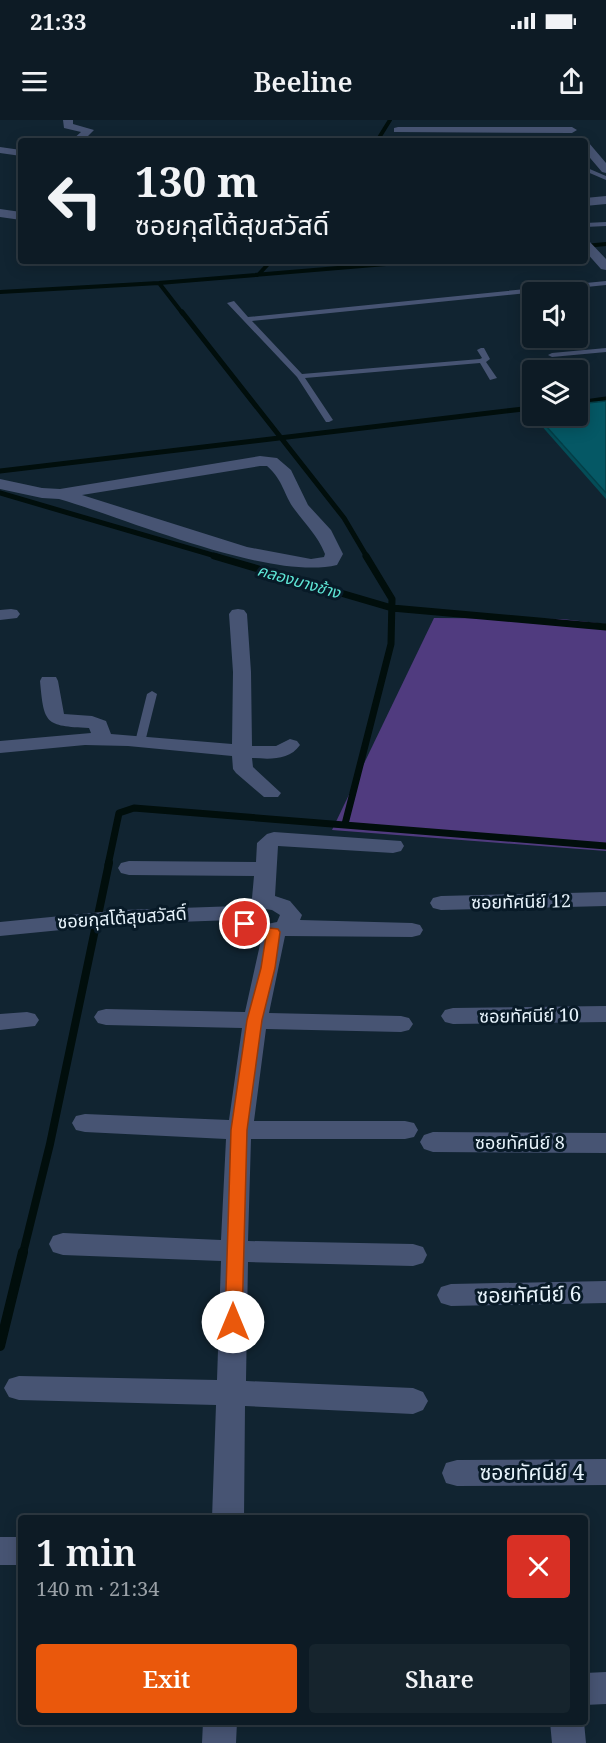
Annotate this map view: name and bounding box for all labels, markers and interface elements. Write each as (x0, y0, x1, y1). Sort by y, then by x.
text: 21:33 (30, 6, 86, 36)
text: Beeline (253, 63, 353, 100)
icon: menu (18, 65, 51, 98)
icon: share (555, 65, 588, 98)
text: 130 m (135, 152, 259, 209)
icon: left (36, 162, 114, 240)
text: ซอยกุสโต้สุขสวัสดิ์ (135, 206, 329, 243)
map controls (522, 282, 588, 426)
button: sound (522, 282, 588, 348)
button: layers (522, 360, 588, 426)
water label: คลองบางช้าง (255, 559, 344, 604)
street label: ซอยทัศนีย์ 12 (471, 888, 571, 914)
pin (219, 898, 270, 949)
street label: ซอยกุสโต้สุขสวัสดิ์ (57, 901, 187, 933)
icon: arrive (228, 907, 261, 940)
street label: ซอยทัศนีย์ 10 (479, 1002, 579, 1028)
street label: ซอยทัศนีย์ 8 (475, 1130, 565, 1154)
street label: ซอยทัศนีย์ 6 (476, 1279, 582, 1309)
position arrow (201, 1290, 265, 1354)
street label: ซอยทัศนีย์ 4 (480, 1458, 585, 1486)
text: 1 min (36, 1528, 137, 1577)
button: close (507, 1535, 570, 1598)
text: 140 m · 21:34 (36, 1575, 159, 1602)
button: Exit (36, 1644, 297, 1713)
button: Share (309, 1644, 570, 1713)

